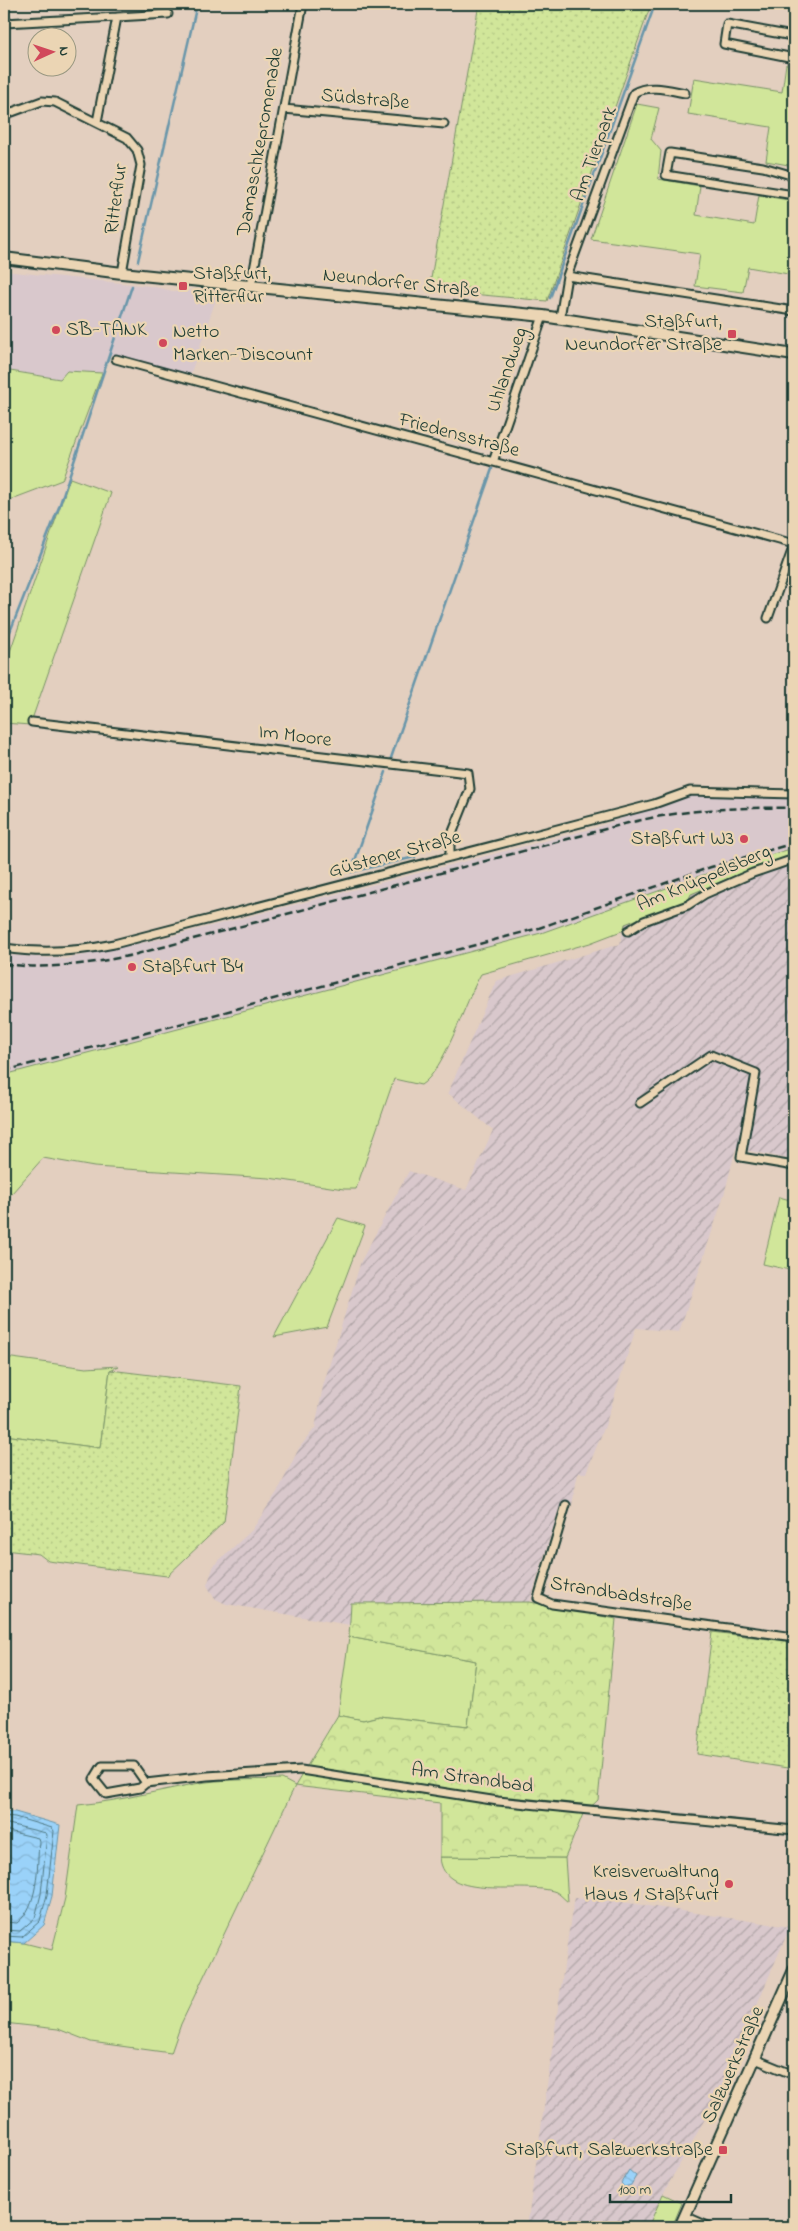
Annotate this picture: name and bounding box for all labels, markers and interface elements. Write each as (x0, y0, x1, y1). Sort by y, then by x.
north arrow (28, 28, 78, 78)
street label: Damaschkepromenade (230, 45, 292, 240)
text: N (53, 46, 74, 57)
street label: Südstraße (320, 82, 411, 118)
street label: Am Tierpark (564, 102, 626, 206)
street label: Ritterflur (98, 161, 136, 236)
place label: Staßfurt, Ritterflur (193, 260, 271, 312)
street label: Neundorfer Straße (321, 261, 481, 307)
marker: Staßfurt, Ritterflur (177, 280, 189, 292)
place label: Staßfurt, Neundorfer Straße (565, 308, 722, 360)
place label: SB-TANK (66, 316, 147, 345)
place label: Netto Marken-Discount (173, 318, 313, 370)
street label: Uhlandweg (480, 323, 537, 417)
marker: SB-TANK (50, 324, 62, 336)
marker: Staßfurt, Neundorfer Straße (726, 328, 738, 340)
marker: Netto Marken-Discount (157, 337, 169, 349)
street label: Friedensstraße (395, 406, 523, 466)
street label: Im Moore (257, 718, 333, 756)
street label: Güstener Straße (326, 823, 464, 887)
place label: Staßfurt W3 (631, 825, 734, 854)
marker: Staßfurt W3 (738, 833, 750, 845)
street label: Am Knüppelsberg (633, 838, 776, 921)
place label: Staßfurt B4 (142, 953, 243, 982)
marker: Staßfurt B4 (126, 961, 138, 973)
street label: Strandbadstraße (548, 1569, 694, 1621)
street label: Am Strandbad (409, 1756, 535, 1802)
place label: Kreisverwaltung Haus 1 Staßfurt (584, 1858, 719, 1910)
marker: Kreisverwaltung Haus 1 Staßfurt (723, 1878, 735, 1890)
street label: Salzwerkstraße (695, 2002, 773, 2128)
place label: Staßfurt, Salzwerkstraße (504, 2136, 713, 2165)
marker: Staßfurt, Salzwerkstraße (717, 2144, 729, 2156)
scale bar (610, 2171, 732, 2203)
text: 100 m (618, 2179, 651, 2201)

